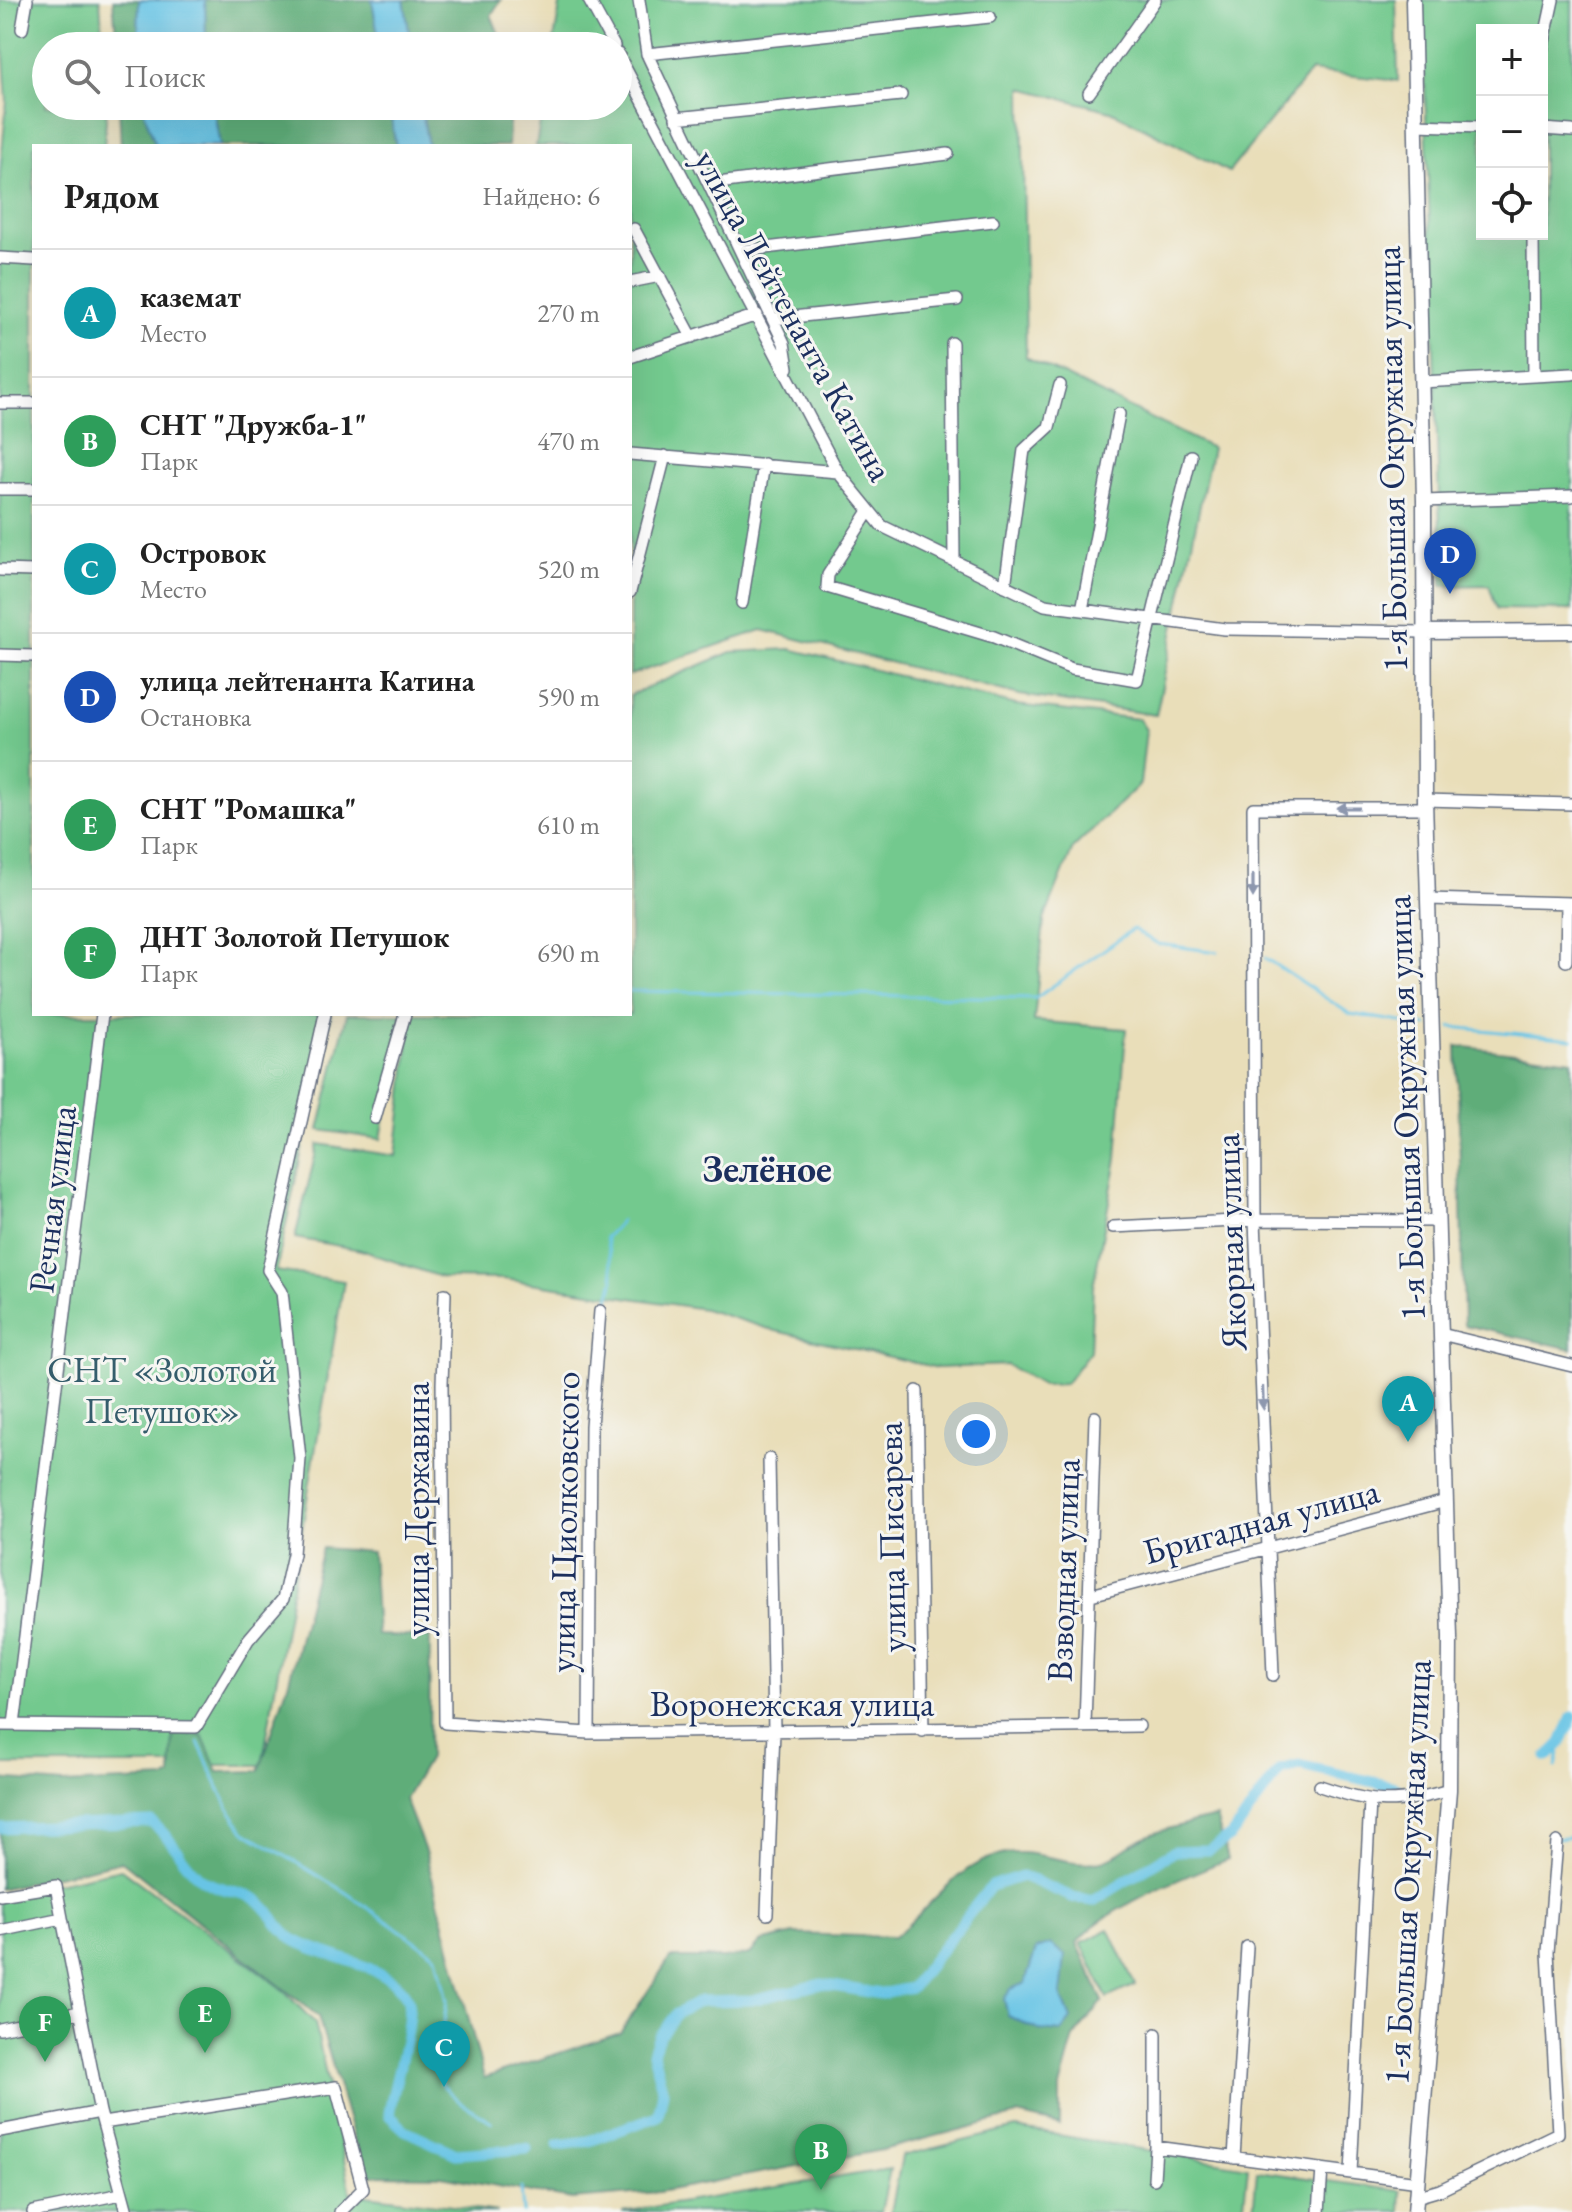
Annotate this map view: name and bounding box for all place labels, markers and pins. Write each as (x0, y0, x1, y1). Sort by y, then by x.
pin: D (1424, 528, 1476, 594)
pin: A (1382, 1376, 1434, 1442)
pin: E (179, 1987, 231, 2053)
pin: F (19, 1996, 71, 2062)
pin: C (418, 2021, 470, 2087)
pin: B (795, 2124, 847, 2190)

